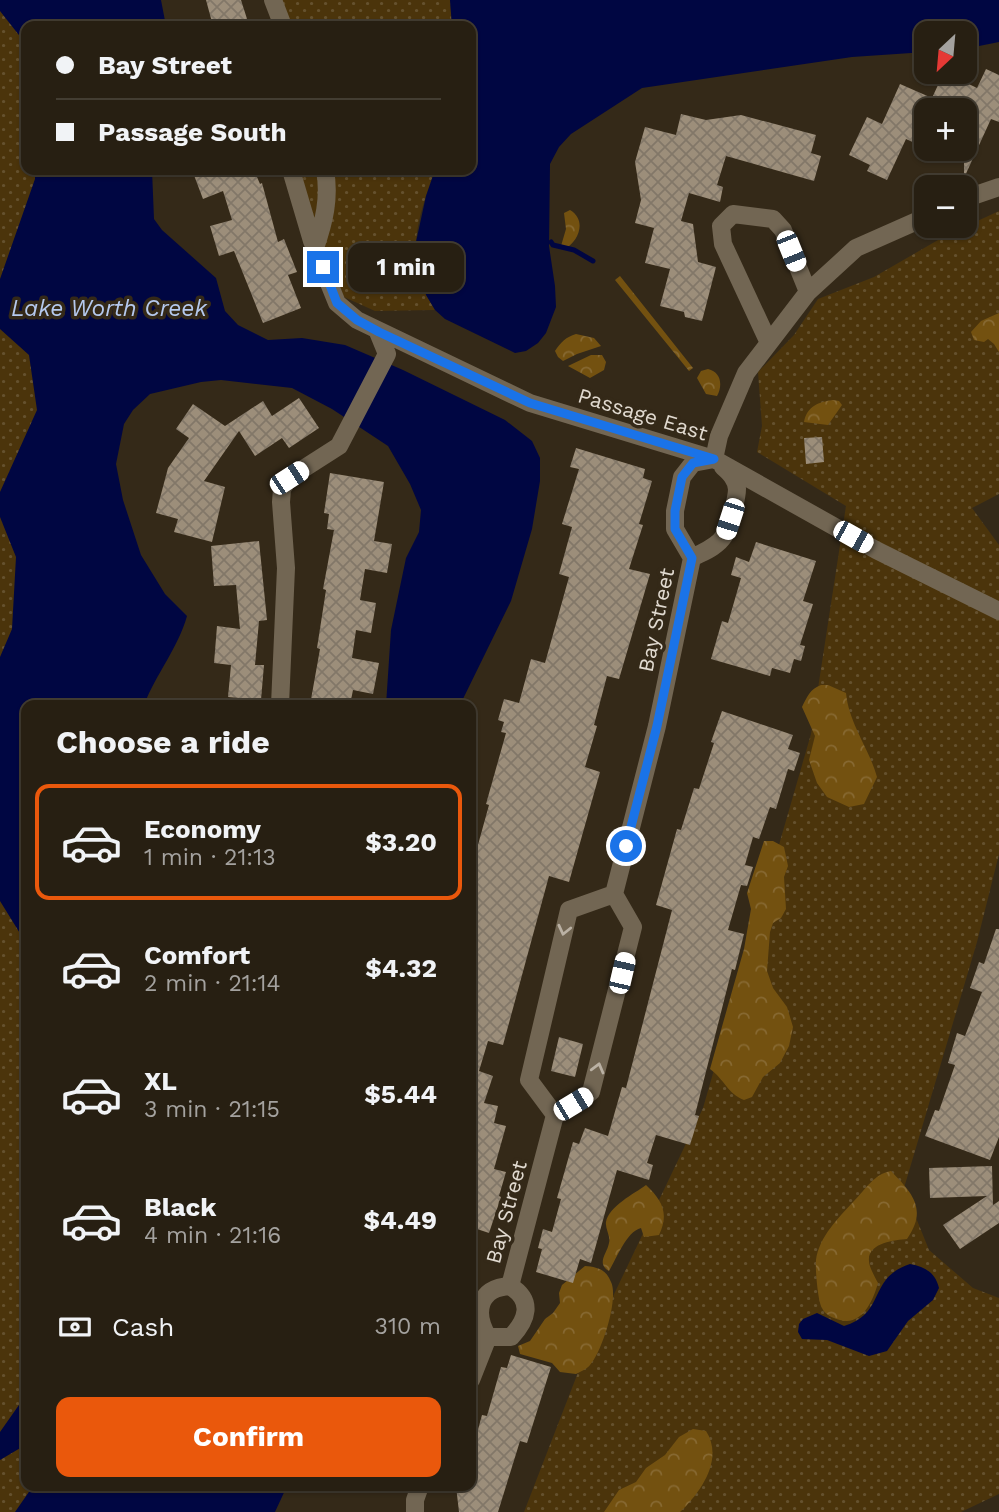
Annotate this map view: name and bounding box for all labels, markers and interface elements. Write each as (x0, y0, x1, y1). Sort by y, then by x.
north arrow (914, 21, 976, 84)
map controls (914, 21, 977, 238)
text: Bay Street (98, 50, 232, 80)
button: + (914, 98, 977, 161)
text: Passage South (98, 117, 287, 147)
button: − (914, 175, 977, 238)
car (774, 228, 809, 274)
callout: 1 min (348, 243, 463, 292)
route end (307, 251, 339, 283)
text: 1 min (376, 254, 436, 281)
water label: Lake Worth Creek (11, 295, 208, 322)
street label: Passage East (575, 382, 711, 446)
car (266, 458, 313, 498)
car (714, 496, 747, 542)
car (830, 518, 877, 556)
street label: Bay Street (633, 566, 679, 674)
text: Choose a ride (56, 723, 270, 761)
icon: car (60, 811, 123, 874)
text: Economy (144, 814, 261, 844)
text: $3.20 (365, 827, 437, 857)
route start (610, 830, 642, 862)
text: 1 min · 21:13 (144, 844, 276, 871)
one-way arrow (558, 924, 573, 936)
icon: car (60, 937, 123, 1000)
text: Comfort (144, 940, 250, 970)
car (608, 950, 637, 996)
text: $4.32 (365, 953, 437, 983)
text: 2 min · 21:14 (144, 970, 281, 997)
one-way arrow (590, 1062, 604, 1074)
icon: car (60, 1063, 123, 1126)
text: XL (144, 1066, 177, 1096)
text: $5.44 (364, 1079, 437, 1109)
car (550, 1084, 597, 1124)
text: 3 min · 21:15 (144, 1096, 280, 1123)
street label: Bay Street (480, 1158, 532, 1266)
icon: car (60, 1189, 123, 1252)
text: Black (144, 1192, 216, 1222)
text: $4.49 (363, 1205, 437, 1235)
text: 4 min · 21:16 (144, 1222, 281, 1249)
icon: cash (56, 1308, 94, 1346)
text: Cash (112, 1312, 174, 1342)
text: 310 m (375, 1313, 441, 1340)
button: Confirm (56, 1397, 441, 1477)

